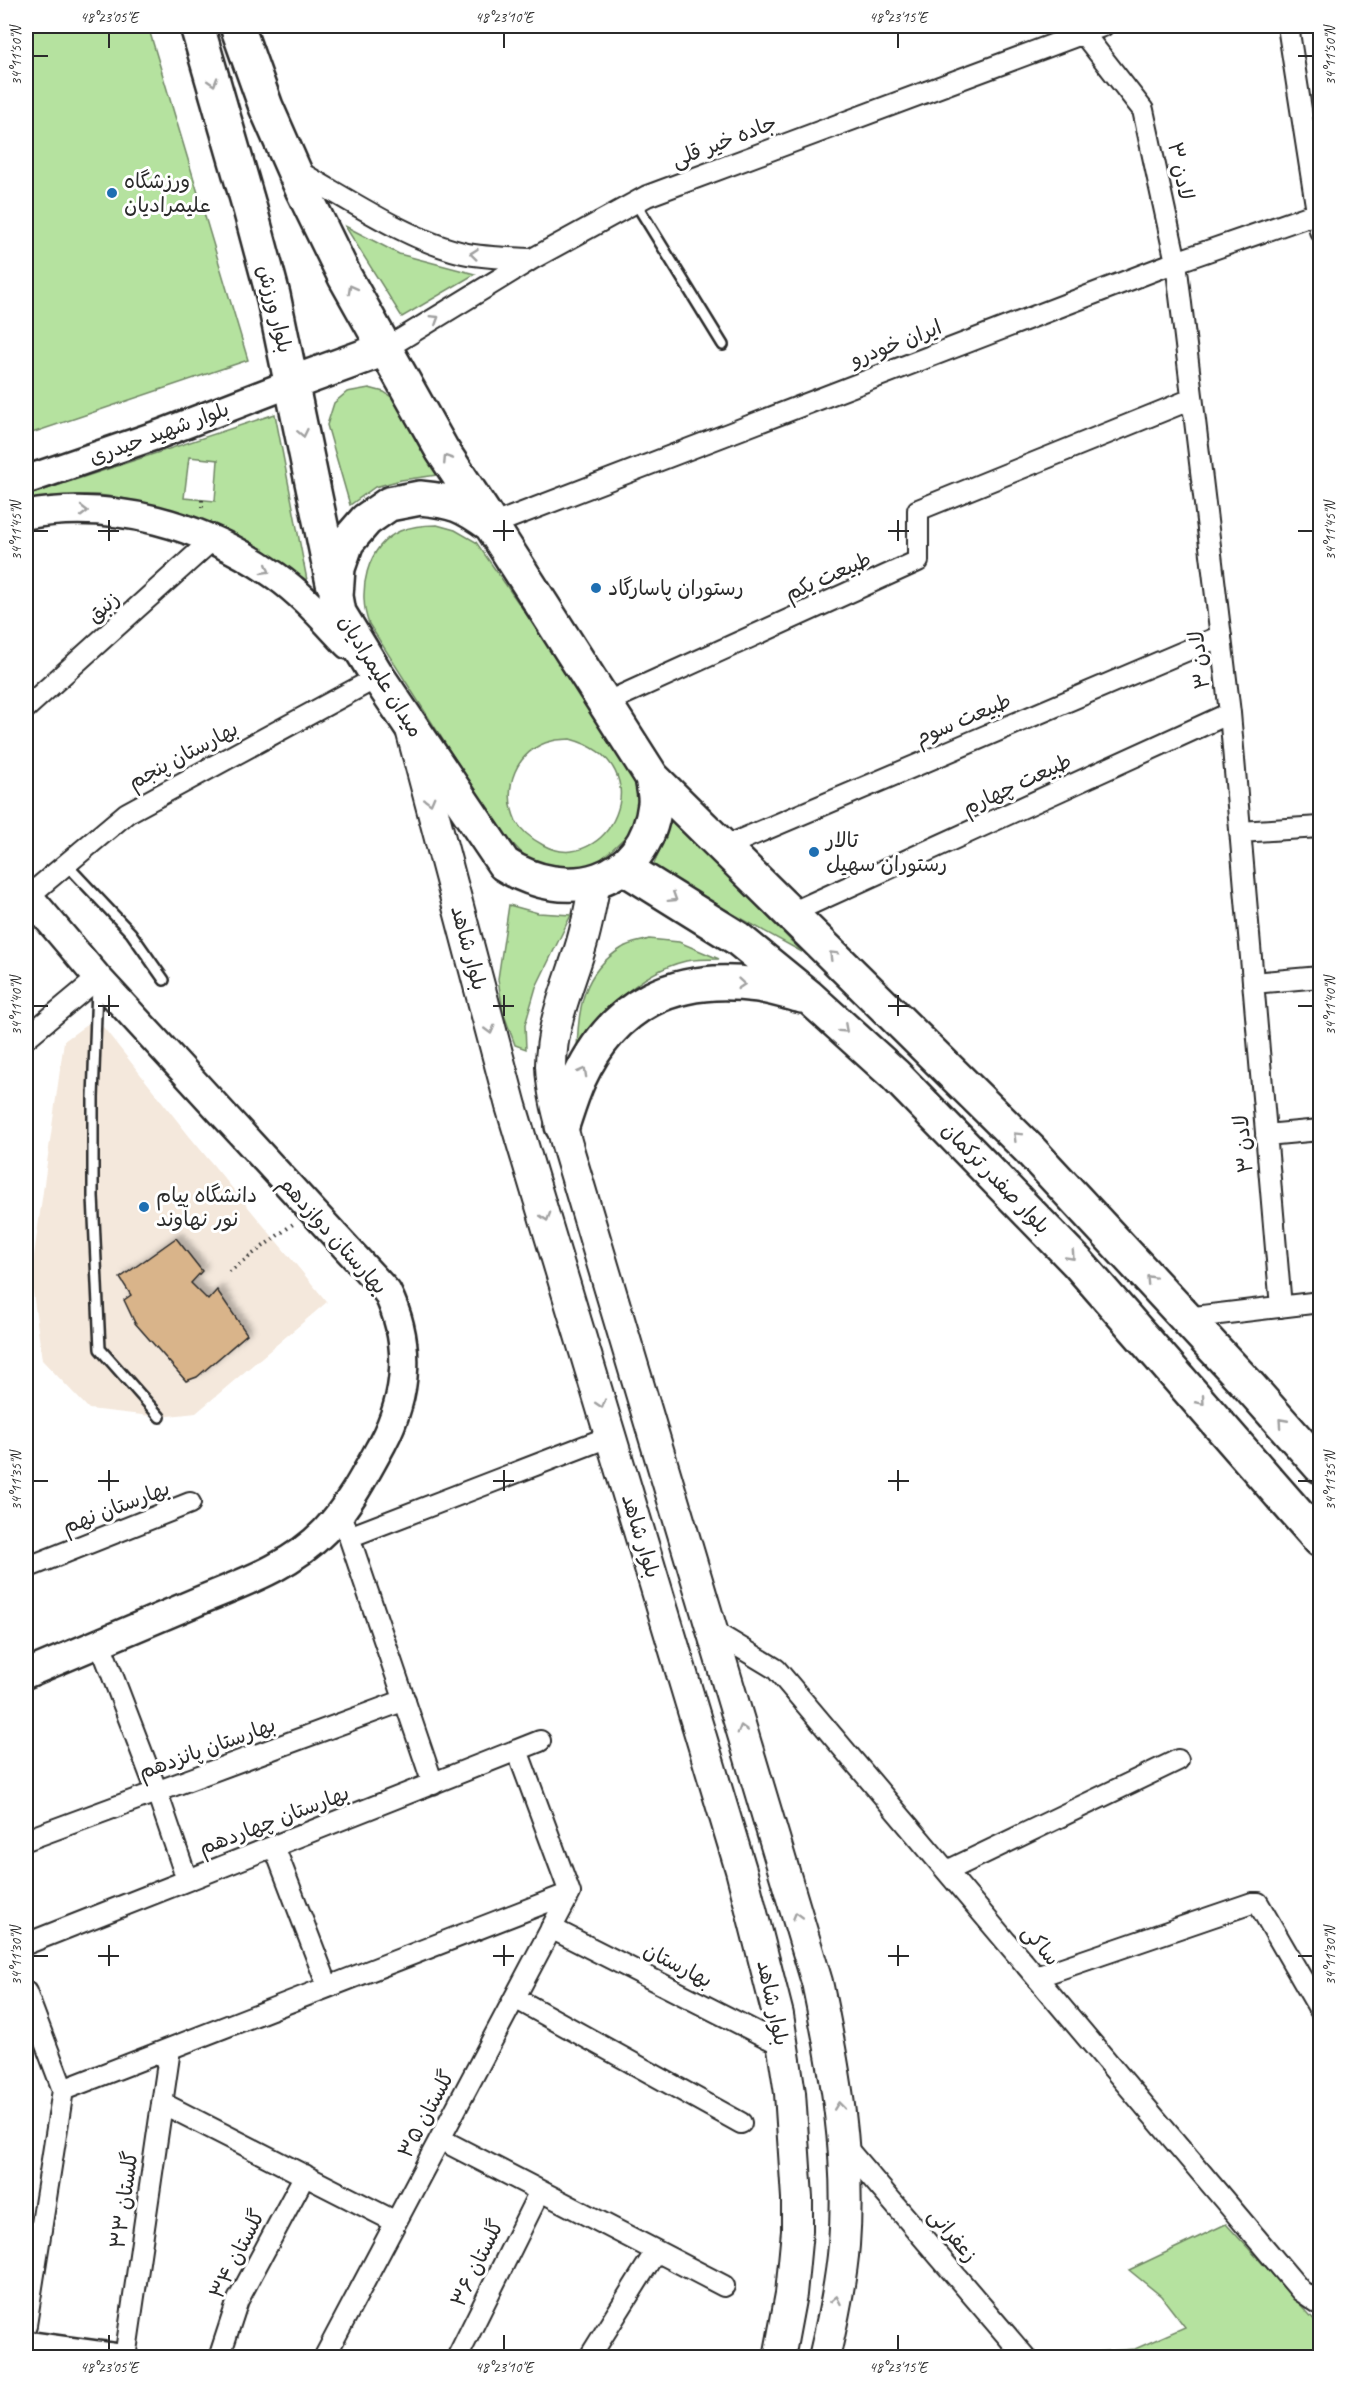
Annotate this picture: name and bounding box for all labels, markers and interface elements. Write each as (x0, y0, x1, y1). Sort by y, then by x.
text: 48°23'05"E (80, 8, 140, 27)
text: 48°23'10"E (475, 8, 535, 27)
text: 48°23'15"E (869, 8, 929, 27)
text: 34°11'50"N (7, 23, 26, 86)
text: 34°11'50"N (1321, 23, 1340, 86)
one-way arrow (206, 76, 218, 86)
street label: جاده خیر قلی (668, 109, 781, 174)
street label: لادن ۳ (1162, 140, 1200, 202)
place label: ورزشگاه علیمرادیان (124, 168, 211, 218)
marker: ورزشگاه علیمرادیان (105, 186, 119, 200)
one-way arrow (469, 248, 479, 261)
street label: بلوار ورزش (252, 262, 298, 356)
one-way arrow (347, 285, 359, 295)
one-way arrow (429, 314, 439, 326)
street label: ایران خودرو (845, 314, 945, 373)
street label: بلوار شهید حیدری (85, 396, 233, 470)
one-way arrow (296, 428, 309, 438)
one-way arrow (443, 454, 454, 465)
text: 34°11'45"N (7, 498, 26, 561)
text: 34°11'45"N (1321, 498, 1340, 561)
one-way arrow (79, 505, 88, 517)
street label: طبیعت یکم (781, 545, 876, 609)
one-way arrow (260, 563, 270, 575)
place label: رستوران پاسارگاد (608, 575, 744, 602)
marker: رستوران پاسارگاد (589, 581, 603, 595)
street label: زنبق (81, 586, 125, 628)
street label: میدان علیمرادیان (333, 610, 429, 742)
street label: لادن ۳ (1183, 629, 1215, 691)
street label: طبیعت سوم (911, 687, 1016, 754)
street label: بهارستان پنجم (123, 715, 244, 798)
street label: طبیعت چهارم (958, 747, 1077, 823)
one-way arrow (423, 796, 436, 806)
place label: تالار رستوران سهیل (824, 827, 947, 878)
marker: تالار رستوران سهیل (807, 845, 821, 859)
one-way arrow (666, 891, 677, 902)
street label: بلوار شاهد (445, 903, 493, 993)
one-way arrow (830, 951, 840, 962)
text: 34°11'40"N (7, 973, 26, 1036)
text: 34°11'40"N (1321, 973, 1340, 1036)
one-way arrow (736, 977, 745, 990)
one-way arrow (838, 1022, 848, 1033)
one-way arrow (483, 1025, 496, 1035)
one-way arrow (576, 1068, 587, 1078)
street label: لادن ۳ (1227, 1114, 1259, 1174)
street label: بلوار صفدر ترکمان (936, 1117, 1056, 1239)
one-way arrow (1013, 1133, 1024, 1144)
street label: بهارستان دوازدهم (271, 1170, 393, 1302)
place label: دانشگاه پیام نور نهاوند (156, 1182, 257, 1232)
marker: دانشگاه پیام نور نهاوند (137, 1200, 151, 1214)
one-way arrow (539, 1211, 551, 1222)
one-way arrow (1064, 1249, 1075, 1259)
one-way arrow (1146, 1275, 1157, 1285)
one-way arrow (1194, 1395, 1205, 1405)
one-way arrow (594, 1398, 606, 1409)
one-way arrow (1278, 1418, 1289, 1429)
text: 34°11'35"N (7, 1448, 26, 1511)
text: 34°11'35"N (1321, 1448, 1340, 1511)
street label: بهارستان نهم (59, 1475, 174, 1542)
street label: بلوار شاهد (616, 1491, 666, 1581)
street label: بهارستان پانزدهم (135, 1711, 280, 1788)
one-way arrow (737, 1724, 749, 1735)
street label: بهارستان چهاردهم (195, 1779, 354, 1863)
one-way arrow (792, 1911, 804, 1922)
street label: ساکی (1016, 1919, 1066, 1971)
text: 34°11'30"N (7, 1923, 26, 1986)
text: 34°11'30"N (1321, 1923, 1340, 1986)
street label: بهارستان (639, 1937, 717, 1993)
street label: بلوار شاهد (751, 1958, 795, 2048)
street label: گلستان ۳۵ (392, 2066, 460, 2162)
one-way arrow (834, 2102, 846, 2111)
street label: گلستان ۳۳ (104, 2150, 144, 2250)
street label: زعفرانی (922, 2202, 983, 2268)
street label: گلستان ۳۴ (203, 2205, 271, 2303)
street label: گلستان ۳۶ (445, 2215, 509, 2311)
one-way arrow (829, 2296, 842, 2306)
text: 48°23'05"E (80, 2358, 140, 2377)
text: 48°23'10"E (475, 2358, 535, 2377)
text: 48°23'15"E (869, 2358, 929, 2377)

